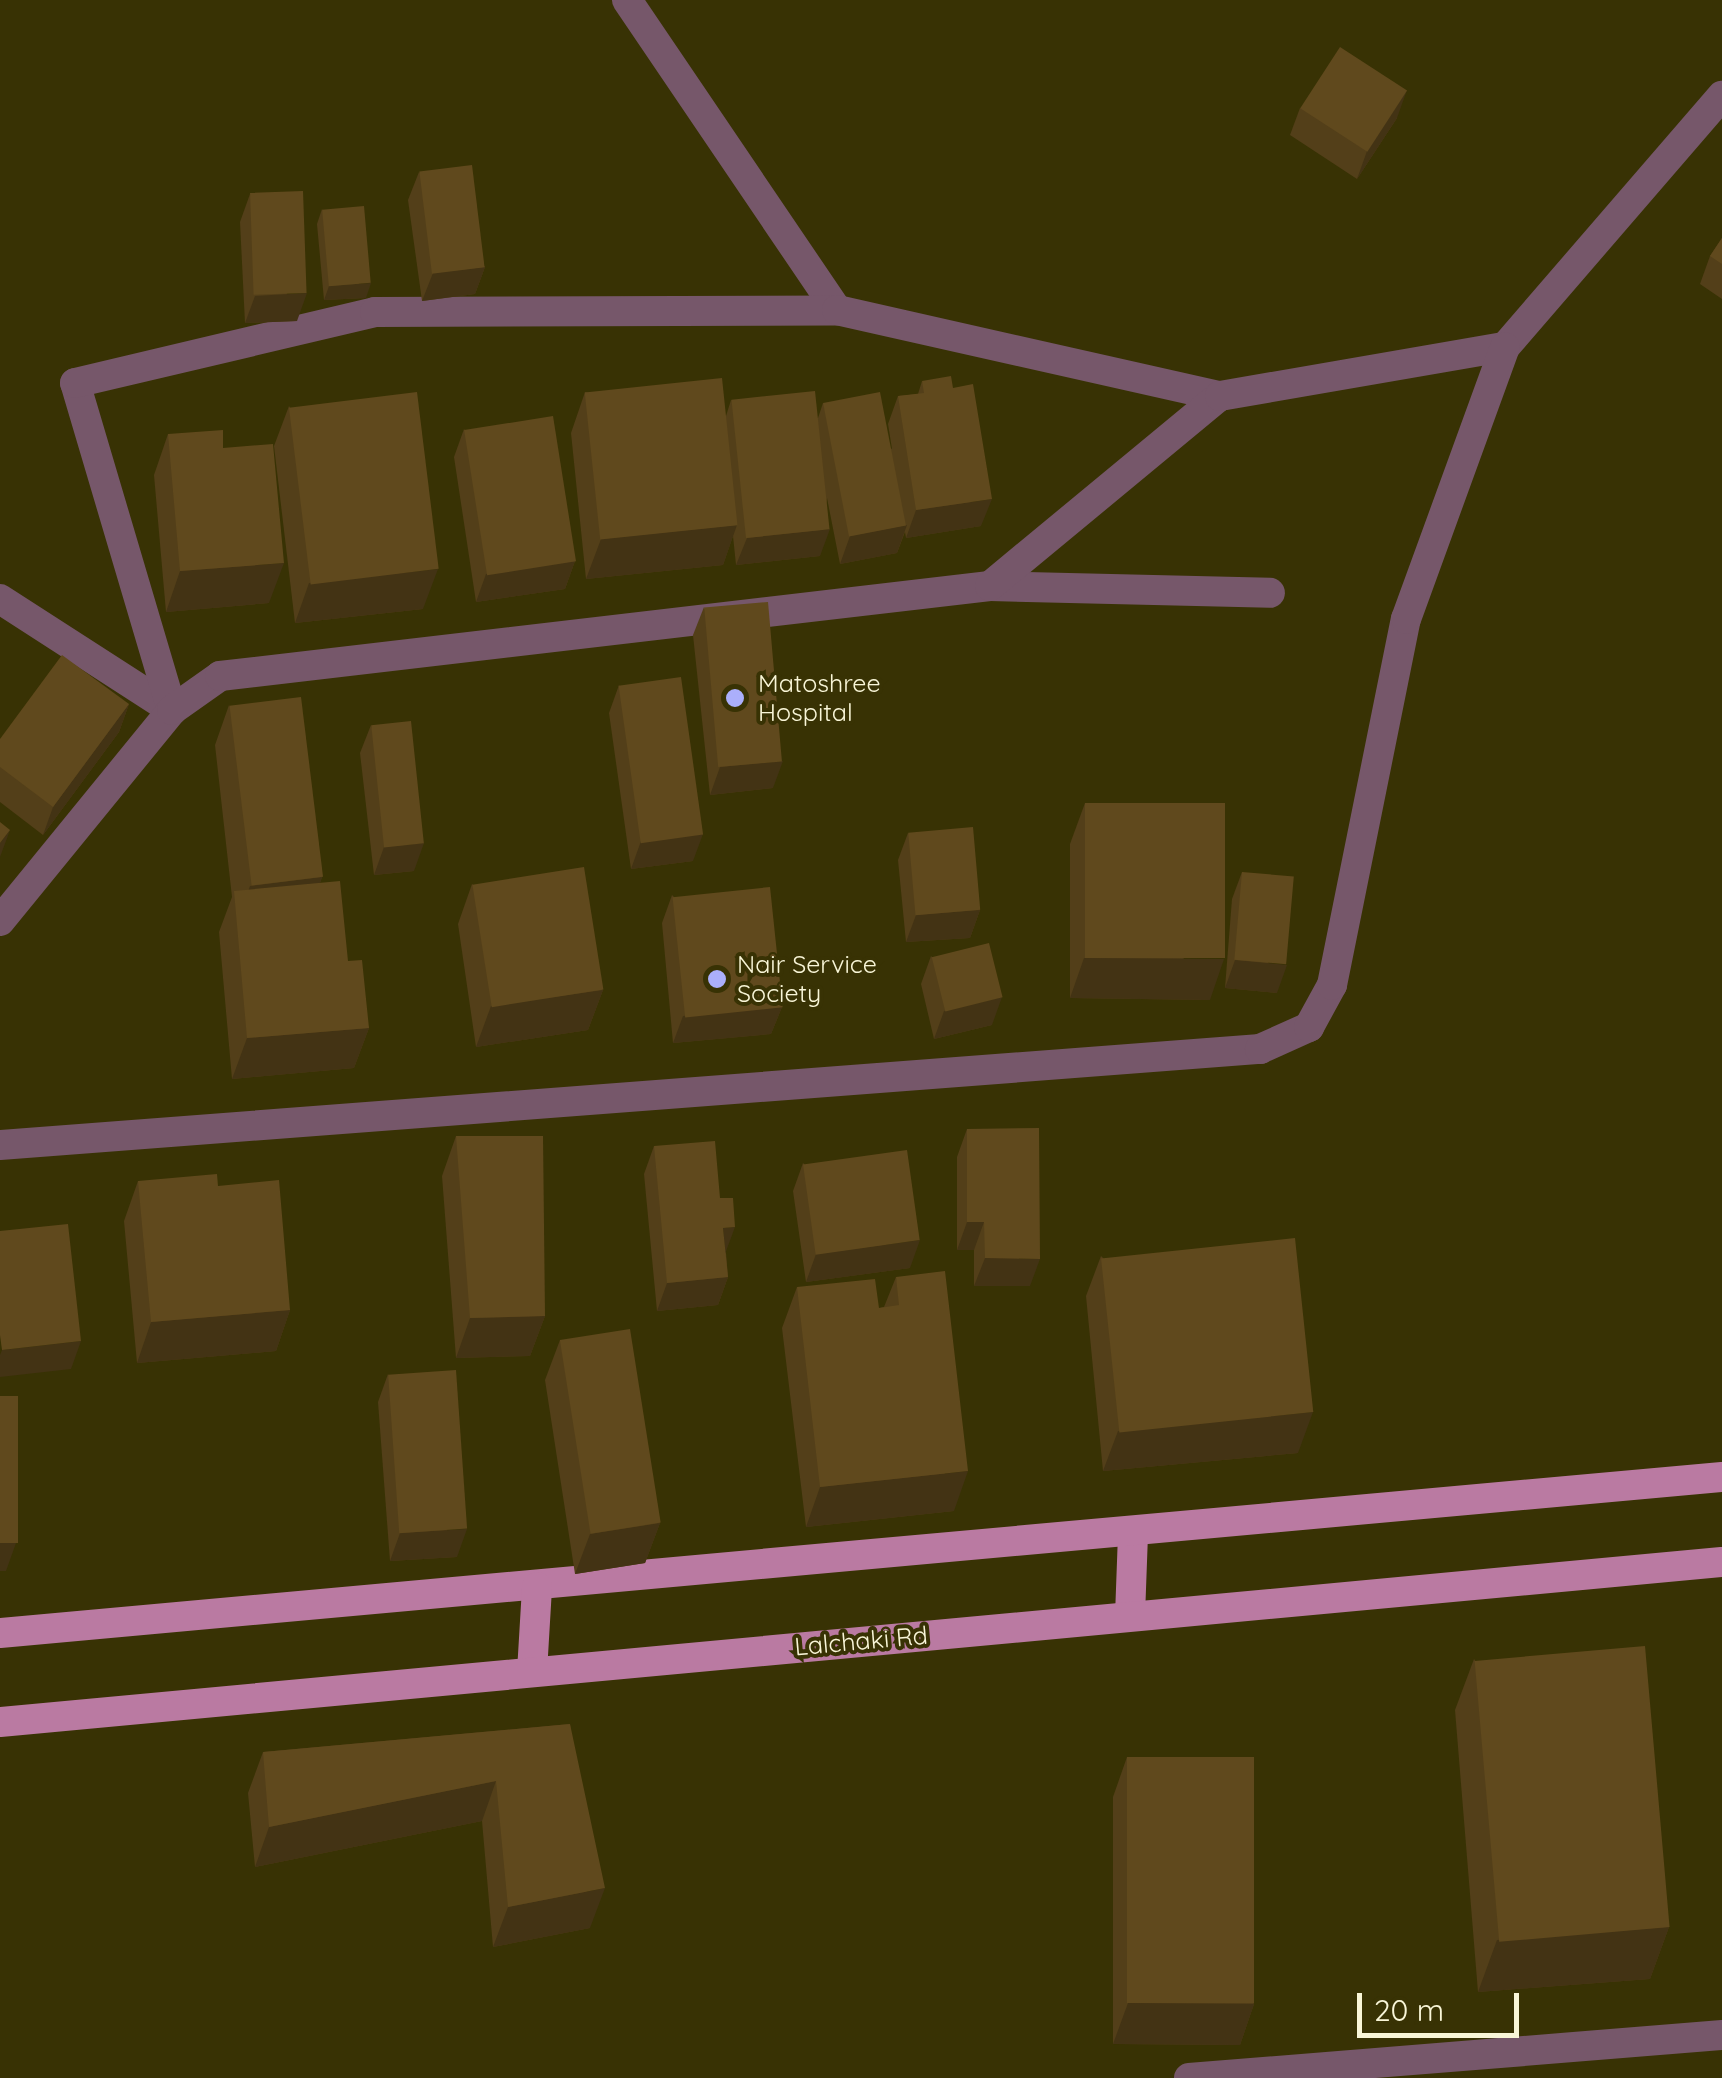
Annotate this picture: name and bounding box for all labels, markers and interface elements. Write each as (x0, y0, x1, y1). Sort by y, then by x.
place label: Matoshree Hospital (758, 669, 881, 728)
marker: Matoshree Hospital (722, 685, 748, 711)
place label: Nair Service Society (737, 950, 877, 1009)
marker: Nair Service Society (706, 968, 728, 990)
street label: Lalchaki Rd (793, 1620, 929, 1662)
scale bar (1362, 1973, 1524, 2035)
text: 20 m (1374, 1991, 1444, 2029)

